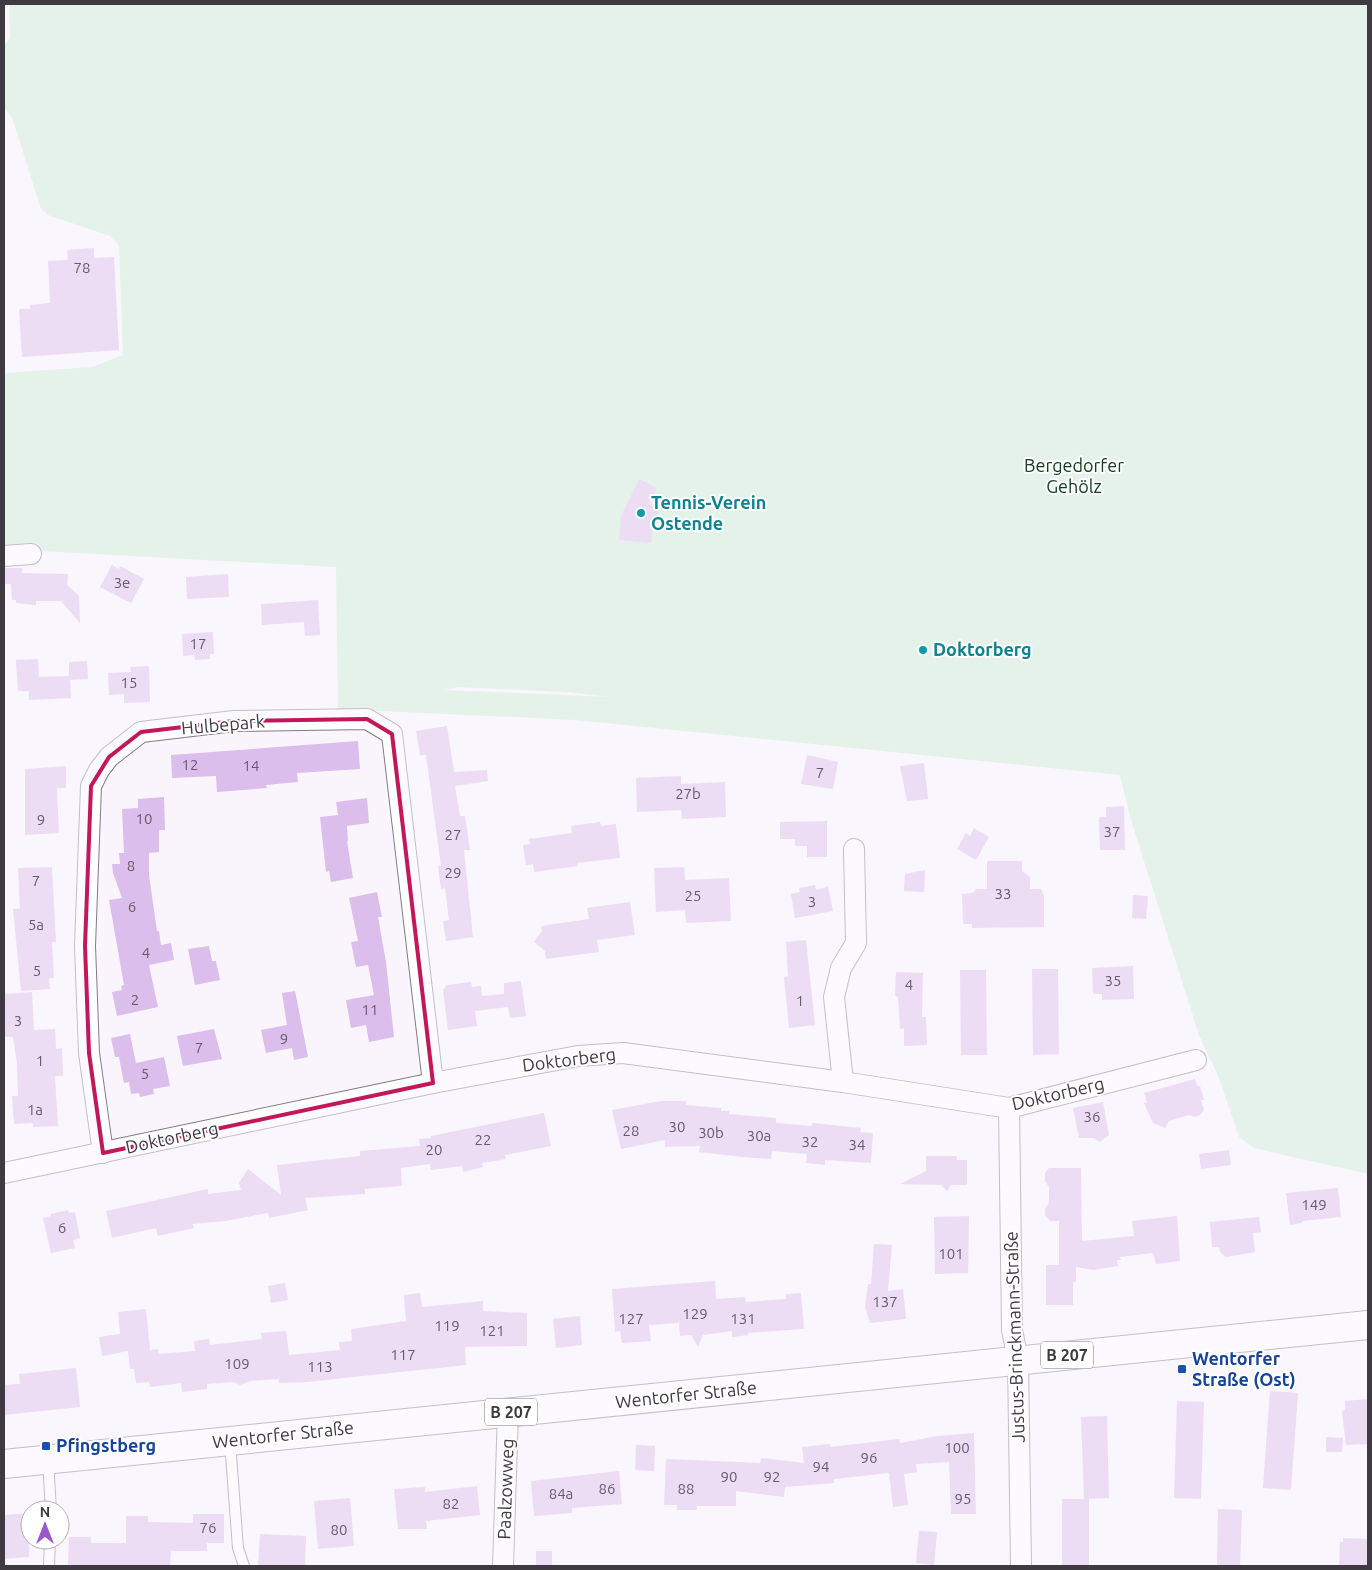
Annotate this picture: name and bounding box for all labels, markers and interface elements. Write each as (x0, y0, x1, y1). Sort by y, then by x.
house number: 78 (74, 259, 90, 276)
park label: Bergedorfer Gehölz (1024, 455, 1124, 496)
place label: Tennis-Verein Ostende (651, 492, 766, 533)
marker: Tennis-Verein Ostende (635, 507, 647, 519)
house number: 3e (114, 574, 130, 591)
house number: 17 (190, 635, 206, 652)
place label: Doktorberg (933, 639, 1032, 659)
marker: Doktorberg (917, 644, 929, 656)
house number: 15 (121, 674, 137, 691)
street label: Hulbepark (180, 710, 265, 738)
house number: 12 (182, 756, 198, 773)
house number: 14 (243, 757, 259, 774)
house number: 7 (816, 764, 824, 781)
house number: 27b (675, 785, 701, 802)
house number: 10 (136, 810, 152, 827)
house number: 9 (37, 811, 45, 828)
house number: 37 (1104, 823, 1120, 840)
house number: 27 (445, 826, 461, 843)
house number: 8 (127, 857, 135, 874)
house number: 29 (445, 864, 461, 881)
house number: 7 (32, 872, 40, 889)
house number: 33 (995, 885, 1011, 902)
house number: 25 (685, 887, 701, 904)
house number: 3 (808, 893, 816, 910)
house number: 6 (128, 898, 136, 915)
house number: 5a (28, 916, 44, 933)
house number: 4 (142, 944, 150, 961)
house number: 5 (33, 962, 41, 979)
house number: 35 (1105, 972, 1121, 989)
house number: 4 (905, 976, 913, 993)
house number: 2 (131, 991, 139, 1008)
house number: 1 (796, 992, 804, 1009)
house number: 11 (362, 1001, 378, 1018)
house number: 3 (14, 1012, 22, 1029)
house number: 9 (280, 1030, 288, 1047)
house number: 7 (195, 1039, 203, 1056)
street label: Doktorberg (521, 1043, 617, 1075)
house number: 1 (36, 1052, 44, 1069)
house number: 5 (141, 1065, 149, 1082)
street label: Doktorberg (1010, 1073, 1106, 1113)
house number: 1a (27, 1101, 43, 1118)
house number: 36 (1084, 1108, 1100, 1125)
street label: Doktorberg (124, 1117, 220, 1157)
house number: 30 (669, 1118, 685, 1135)
house number: 28 (623, 1122, 639, 1139)
house number: 30b (698, 1124, 724, 1141)
house number: 30a (747, 1127, 771, 1144)
house number: 22 (475, 1131, 491, 1148)
house number: 32 (802, 1133, 818, 1150)
house number: 34 (849, 1136, 865, 1153)
house number: 20 (426, 1141, 442, 1158)
house number: 149 (1301, 1196, 1327, 1213)
house number: 6 (58, 1219, 66, 1236)
street label: Justus-Brinckmann-Straße (1000, 1231, 1028, 1443)
house number: 101 (938, 1245, 964, 1262)
house number: 137 (872, 1293, 898, 1310)
house number: 129 (682, 1305, 708, 1322)
house number: 127 (618, 1310, 644, 1327)
house number: 131 (730, 1310, 756, 1327)
house number: 119 (434, 1317, 460, 1334)
house number: 121 (479, 1322, 505, 1339)
road number: B 207 (1041, 1342, 1093, 1368)
house number: 117 (390, 1346, 416, 1363)
place label: Wentorfer Straße (Ost) (1192, 1348, 1296, 1390)
house number: 109 (224, 1355, 250, 1372)
house number: 113 (307, 1358, 333, 1375)
marker: Wentorfer Straße (Ost) (1176, 1363, 1188, 1375)
street label: Wentorfer Straße (614, 1377, 758, 1411)
road number: B 207 (485, 1398, 537, 1425)
street label: Wentorfer Straße (211, 1417, 355, 1451)
place label: Pfingstberg (56, 1435, 156, 1455)
street label: Paalzowweg (493, 1438, 517, 1540)
house number: 100 (944, 1439, 970, 1456)
marker: Pfingstberg (40, 1440, 52, 1452)
house number: 96 (861, 1449, 877, 1466)
house number: 94 (813, 1458, 829, 1475)
house number: 90 (721, 1468, 737, 1485)
house number: 92 (764, 1468, 780, 1485)
house number: 86 (599, 1480, 615, 1497)
house number: 88 (678, 1480, 694, 1497)
house number: 84a (549, 1485, 573, 1502)
house number: 95 (955, 1490, 971, 1507)
house number: 82 (443, 1495, 459, 1512)
north arrow (20, 1500, 70, 1550)
text: N (40, 1504, 50, 1520)
house number: 76 (200, 1519, 216, 1536)
house number: 80 (331, 1521, 347, 1538)

